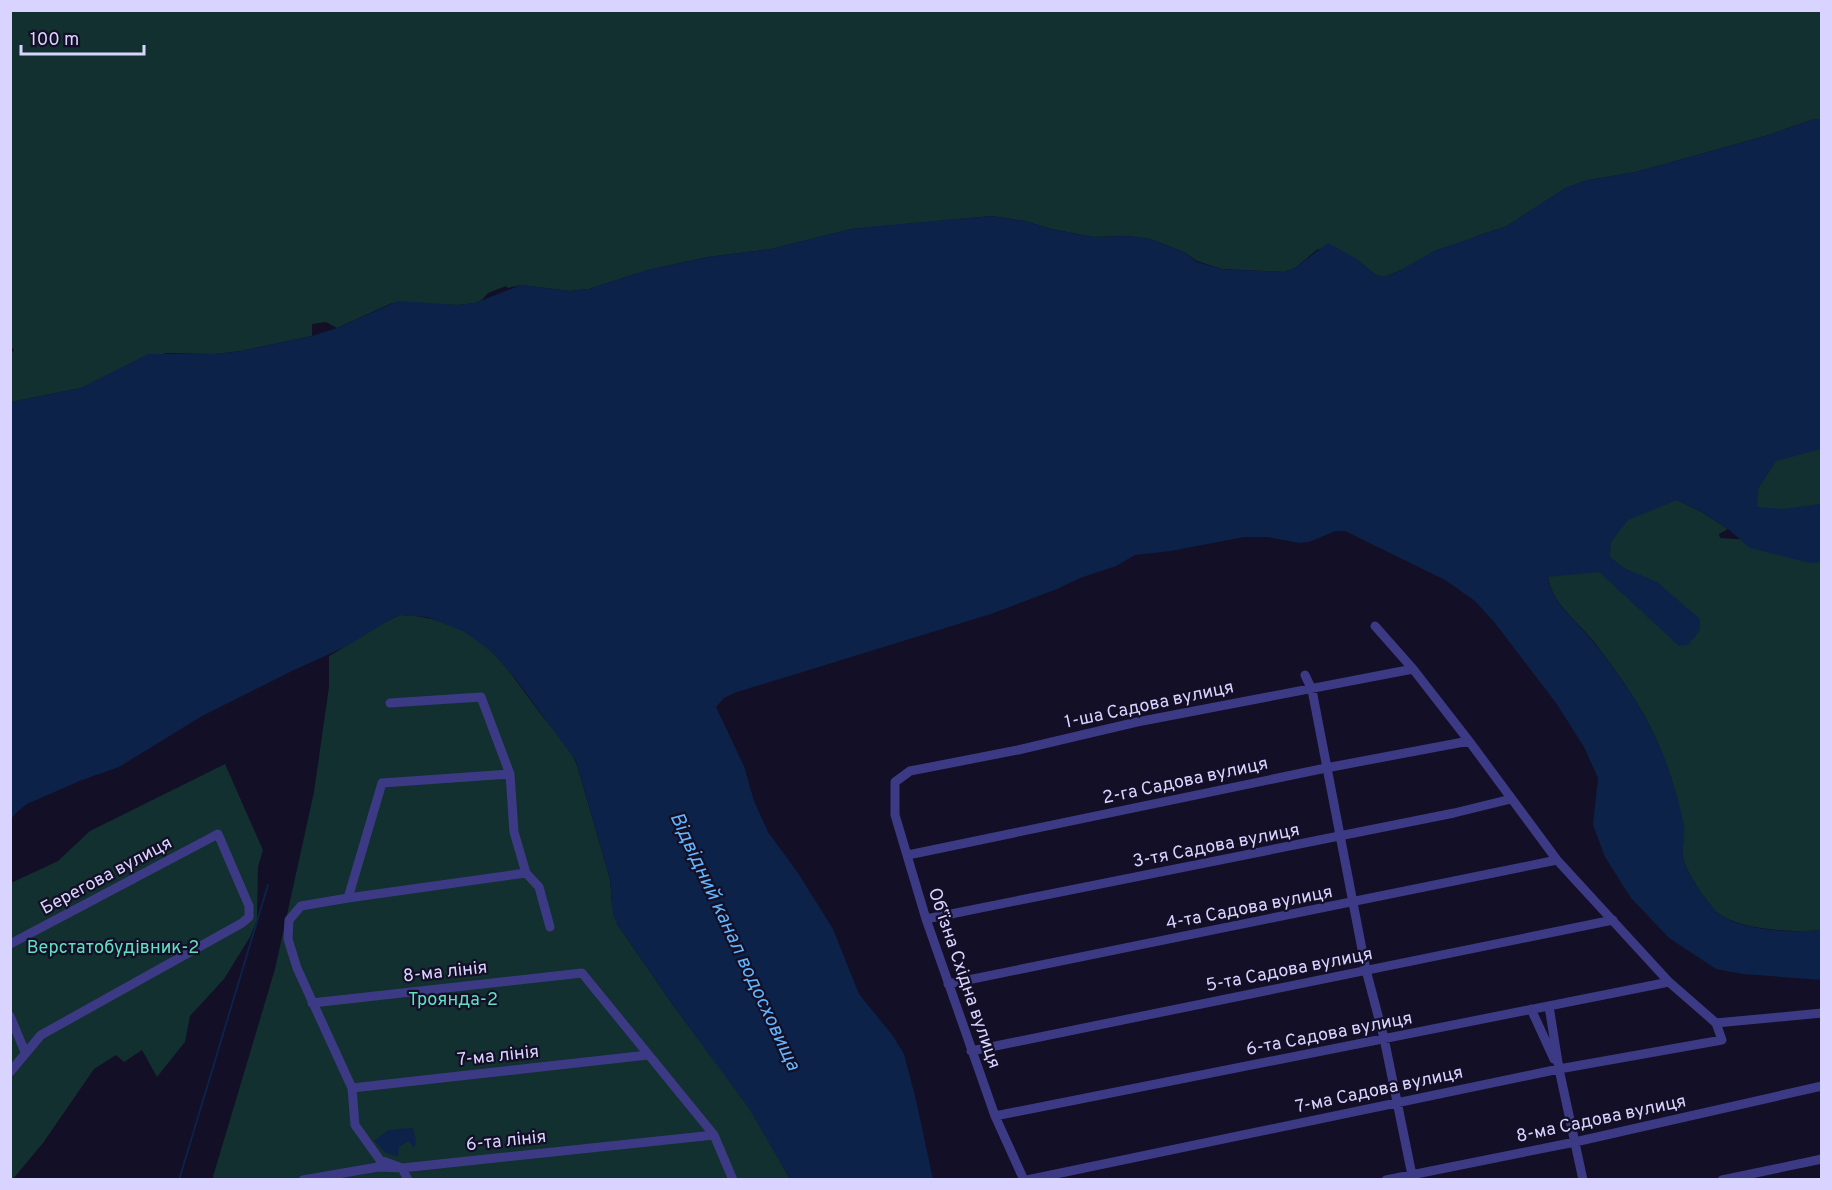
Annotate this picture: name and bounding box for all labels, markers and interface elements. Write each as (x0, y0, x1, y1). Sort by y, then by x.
scale bar (21, 18, 144, 56)
text: 100 m (30, 29, 79, 52)
street label: 1-ша Садова вулиця (1063, 676, 1236, 735)
street label: 2-га Садова вулиця (1100, 753, 1270, 810)
water label: Відвідний канал водосховища (663, 808, 806, 1076)
street label: 3-тя Садова вулиця (1131, 819, 1302, 874)
street label: Берегова вулиця (37, 832, 176, 921)
street label: 4-та Садова вулиця (1164, 881, 1335, 936)
street label: Обʼїзна Східна вулиця (922, 885, 1005, 1072)
park label: Верстатобудівник-2 (27, 937, 199, 960)
street label: 5-та Садова вулиця (1204, 943, 1375, 998)
street label: 8-ма лінія (402, 957, 488, 988)
park label: Троянда-2 (408, 989, 498, 1012)
street label: 6-та Садова вулиця (1244, 1007, 1414, 1062)
street label: 7-ма лінія (456, 1041, 540, 1072)
street label: 7-ма Садова вулиця (1293, 1061, 1465, 1119)
street label: 8-ма Садова вулиця (1514, 1090, 1688, 1149)
street label: 6-та лінія (465, 1126, 547, 1157)

